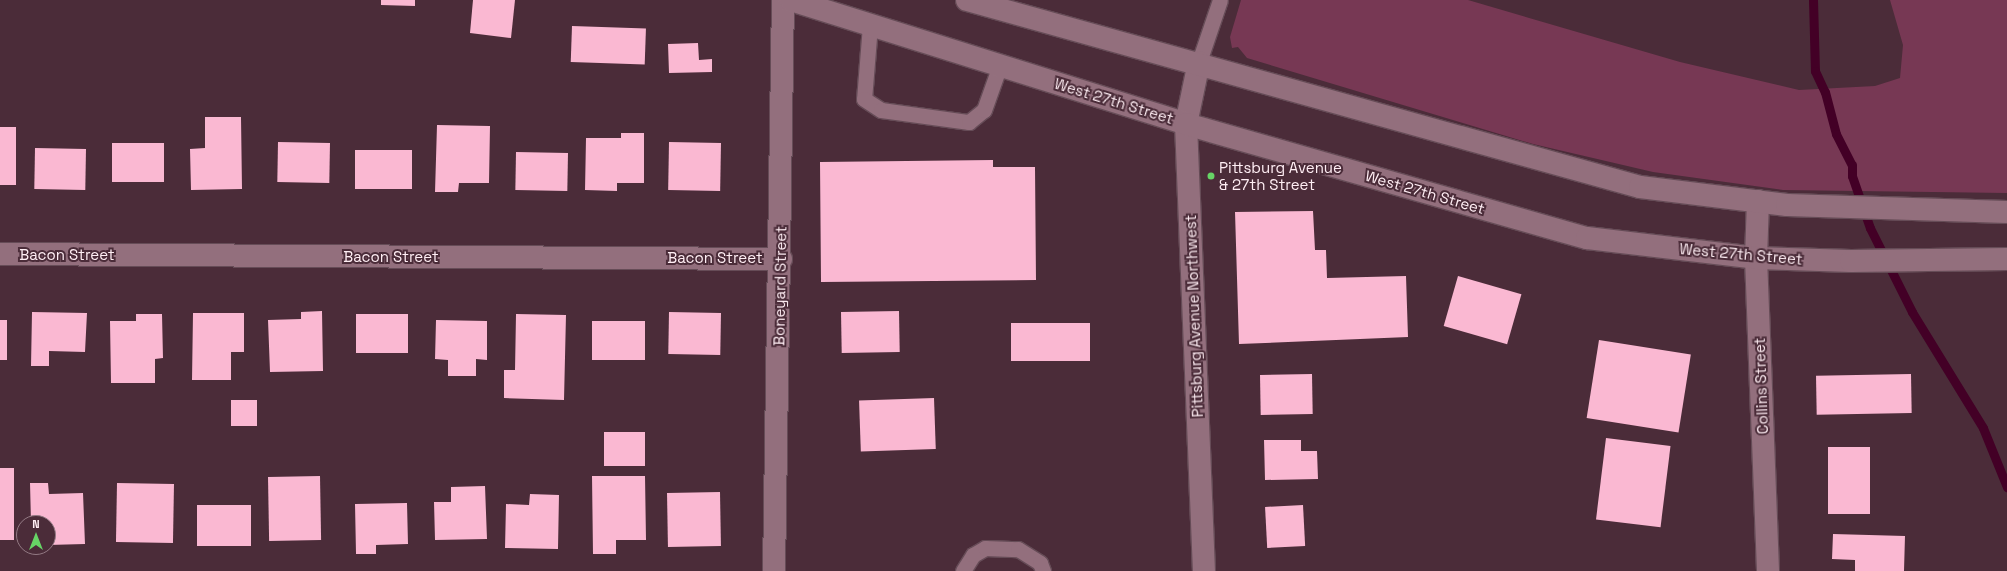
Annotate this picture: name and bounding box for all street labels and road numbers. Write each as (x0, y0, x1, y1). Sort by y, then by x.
street label: West 27th Street (1052, 74, 1176, 128)
street label: West 27th Street (1363, 166, 1487, 218)
street label: Pittsburg Avenue Northwest (1181, 214, 1207, 418)
street label: Boneyard Street (770, 226, 790, 346)
street label: West 27th Street (1679, 240, 1803, 268)
street label: Bacon Street (19, 246, 115, 264)
street label: Bacon Street (343, 248, 439, 266)
street label: Bacon Street (667, 249, 763, 267)
street label: Collins Street (1750, 337, 1772, 435)

